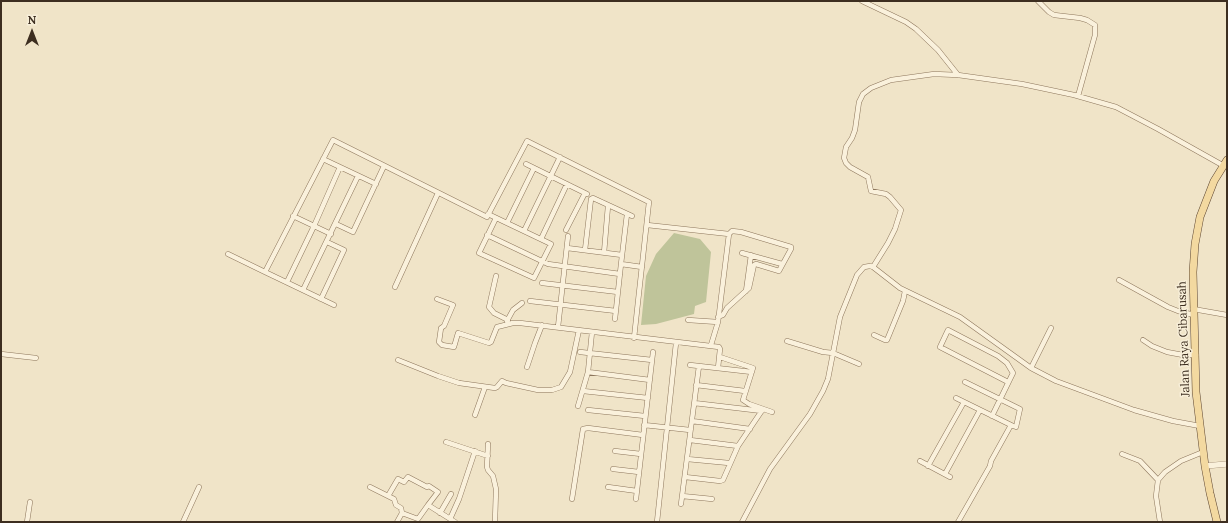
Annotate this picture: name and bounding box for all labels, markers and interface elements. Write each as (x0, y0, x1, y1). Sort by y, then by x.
north arrow (12, 12, 52, 52)
text: N (28, 13, 36, 27)
street label: Jalan Raya Cibarusah (1175, 281, 1193, 397)

